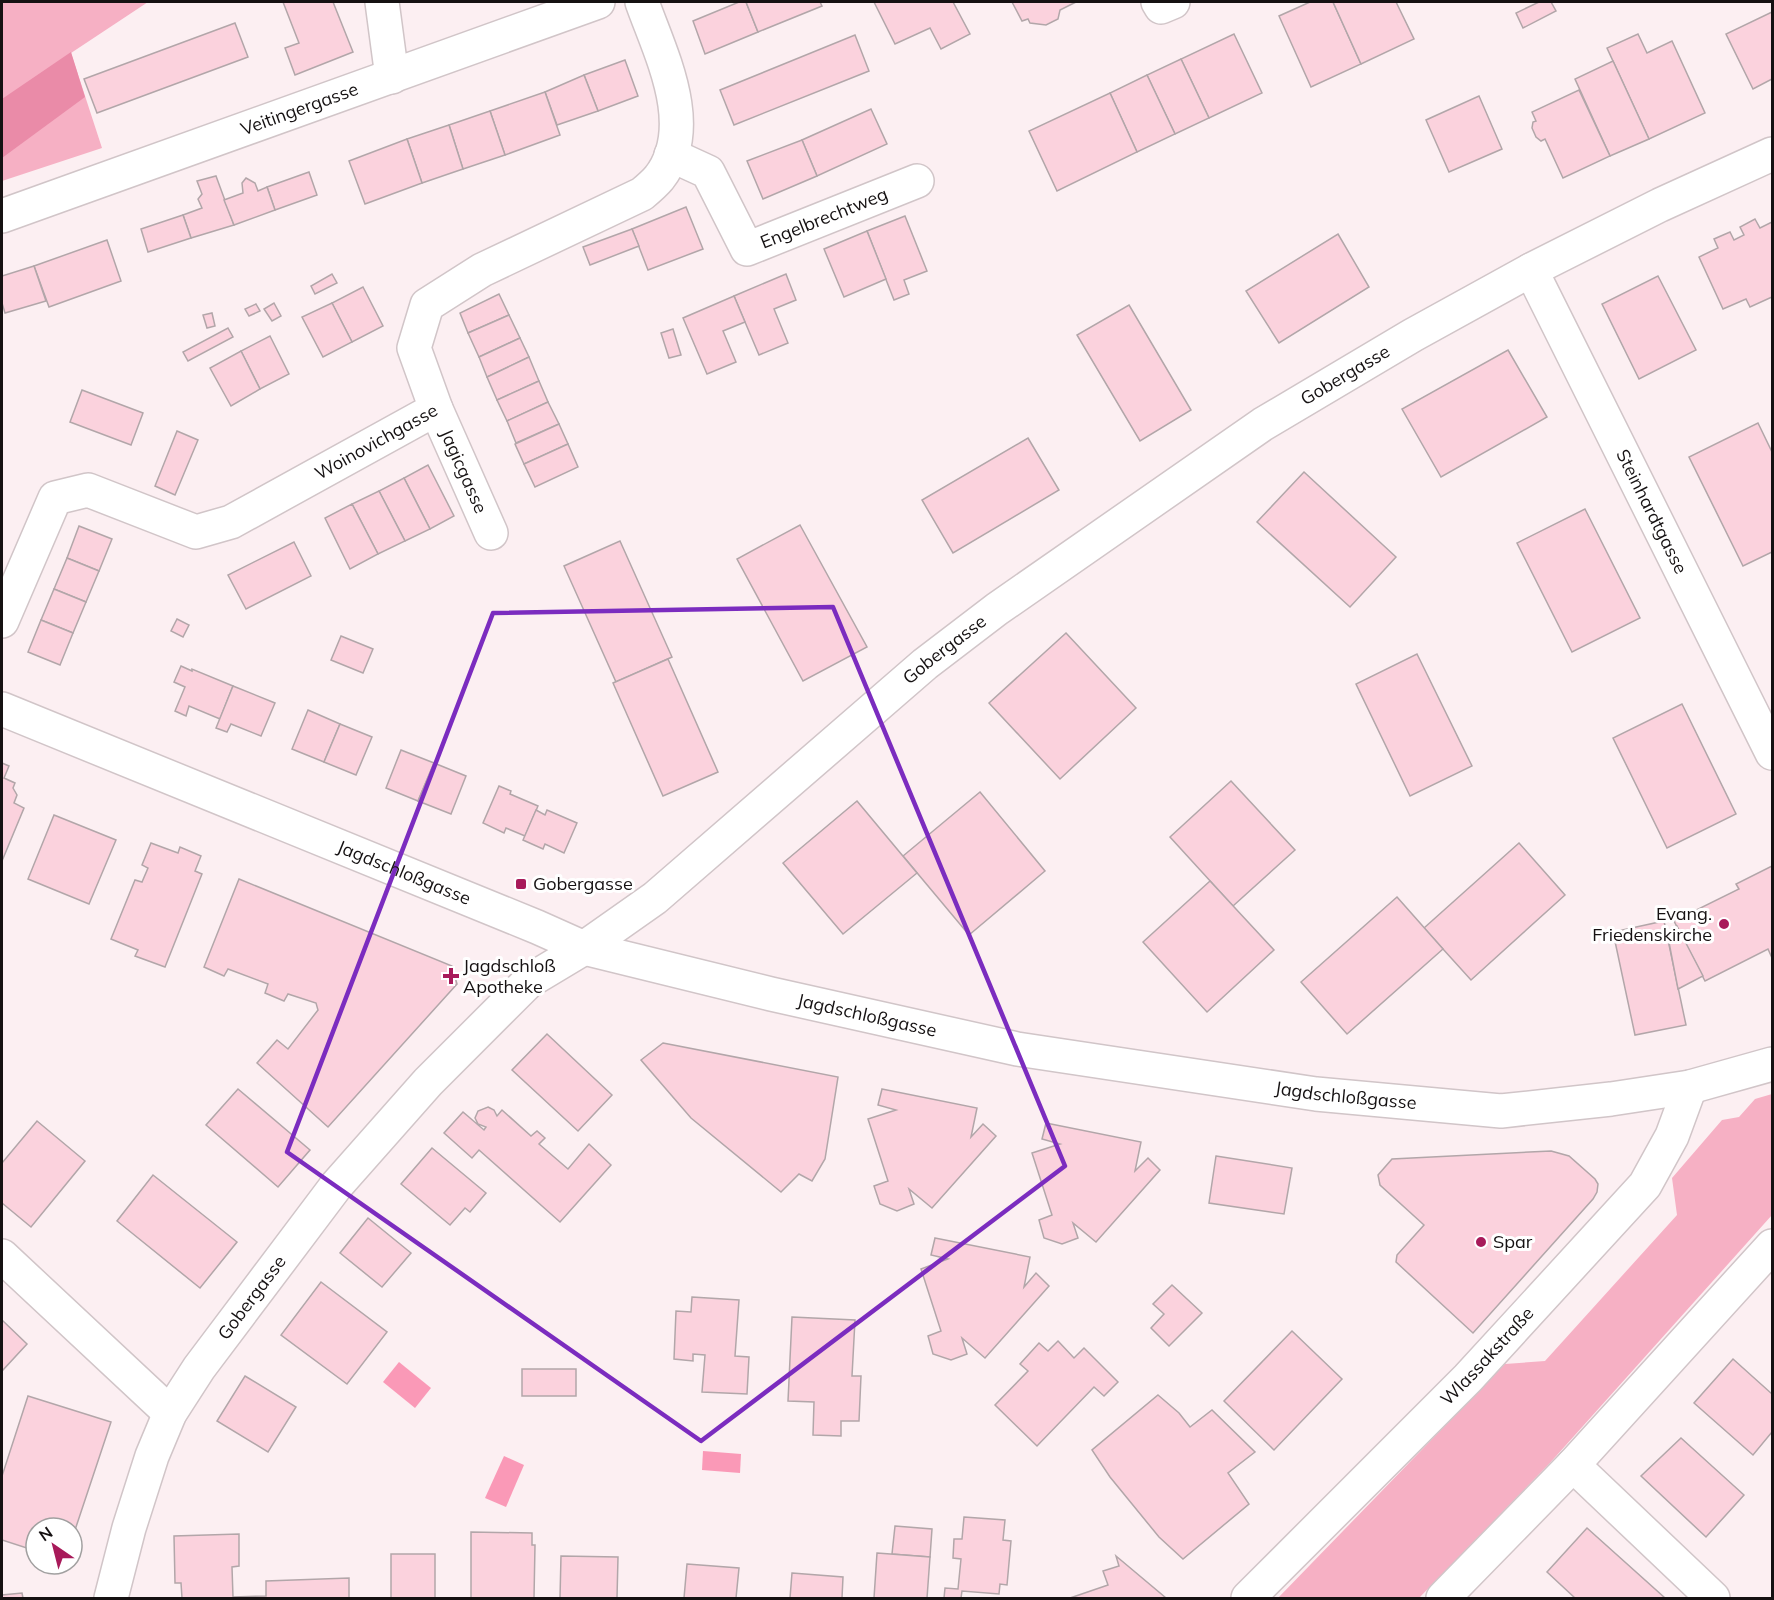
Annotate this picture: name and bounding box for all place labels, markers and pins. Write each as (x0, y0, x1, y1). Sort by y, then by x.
place label: Gobergasse (533, 872, 633, 895)
marker: Gobergasse (514, 877, 528, 891)
place label: Evang. Friedenskirche (1592, 902, 1712, 946)
marker: Evang. Friedenskirche (1717, 917, 1731, 931)
place label: Jagdschloß Apotheke (463, 954, 556, 998)
marker: Jagdschloß Apotheke (444, 969, 458, 983)
place label: Spar (1493, 1230, 1533, 1253)
marker: Spar (1474, 1235, 1488, 1249)

